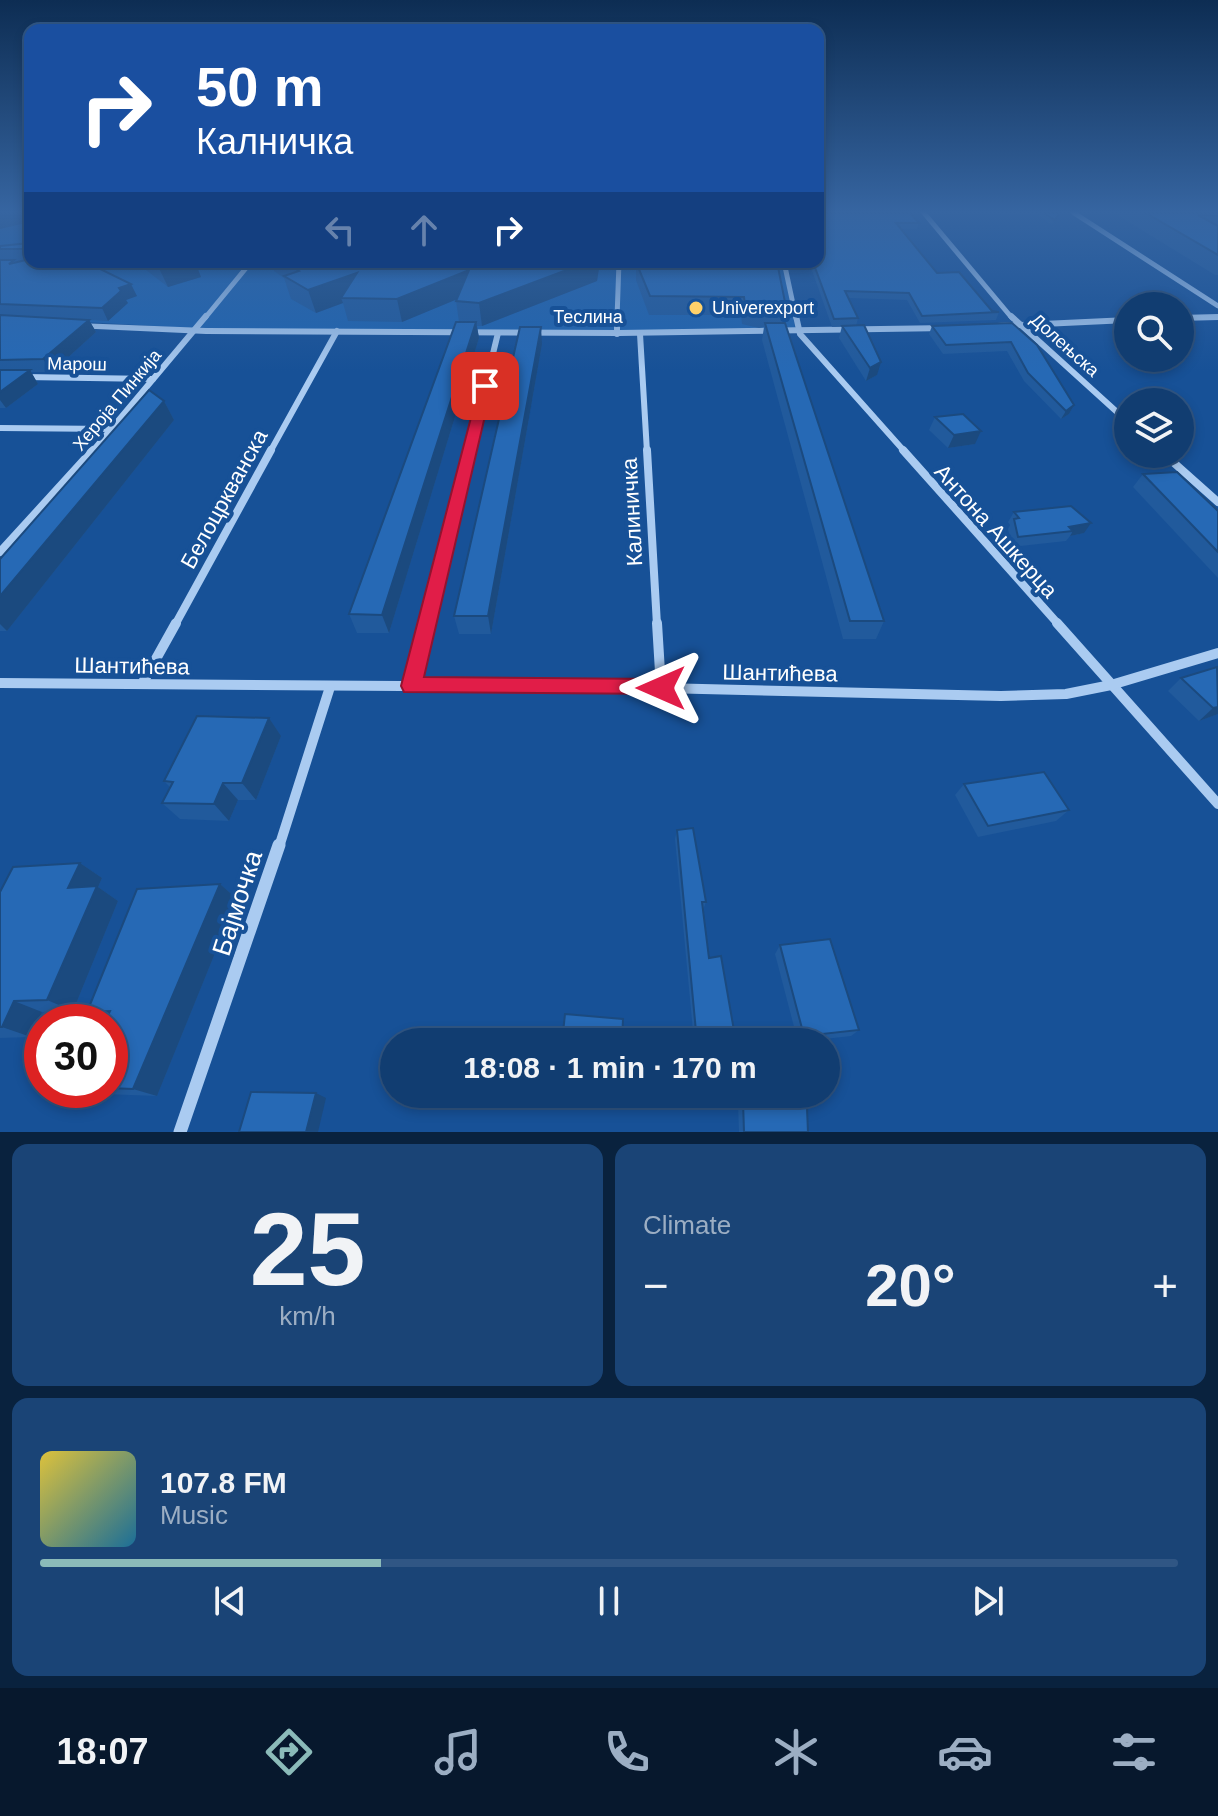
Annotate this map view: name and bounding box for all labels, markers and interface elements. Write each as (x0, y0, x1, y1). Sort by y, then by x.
text: 50 m (196, 55, 324, 118)
icon: right (64, 56, 168, 160)
text: Калничка (196, 121, 353, 162)
icon: left (318, 208, 362, 252)
icon: ahead (402, 208, 446, 252)
icon: right (486, 208, 530, 252)
map controls (1114, 292, 1194, 468)
button: search (1114, 292, 1194, 372)
place label: Univerexport (712, 298, 814, 318)
marker: Univerexport (687, 299, 705, 317)
street label: Теслина (553, 307, 624, 327)
street label: Долењска (1027, 309, 1104, 381)
street label: Хероја Пинкија (69, 345, 166, 455)
pin (451, 352, 519, 420)
street label: Марош (47, 353, 107, 375)
icon: arrive (463, 364, 507, 408)
button: layers (1114, 388, 1194, 468)
street label: Белоцркванска (176, 425, 273, 573)
street label: Калиничка (617, 456, 647, 567)
street label: Антона Ашкерца (930, 459, 1063, 603)
position arrow (619, 646, 703, 730)
street label: Шантићева (74, 652, 191, 680)
street label: Шантићева (722, 659, 839, 687)
street label: Бајмочка (206, 846, 268, 959)
speed limit sign: 30 (24, 1004, 128, 1108)
text: 18:08 · 1 min · 170 m (463, 1051, 757, 1084)
text: 25 (250, 1191, 365, 1307)
text: Climate (643, 1210, 731, 1240)
text: 20° (865, 1252, 956, 1319)
text: − (643, 1261, 669, 1310)
text: + (1152, 1261, 1178, 1310)
text: km/h (279, 1301, 336, 1331)
text: 107.8 FM (160, 1466, 287, 1499)
text: Music (160, 1500, 228, 1530)
icon: previous (208, 1579, 252, 1623)
icon: pause (587, 1579, 631, 1623)
icon: next (966, 1579, 1010, 1623)
icon: directions (261, 1724, 317, 1780)
icon: music (430, 1724, 486, 1780)
icon: phone (599, 1724, 655, 1780)
icon: climate (768, 1724, 824, 1780)
icon: car (937, 1724, 993, 1780)
icon: filters (1106, 1724, 1162, 1780)
text: 18:07 (56, 1731, 149, 1772)

